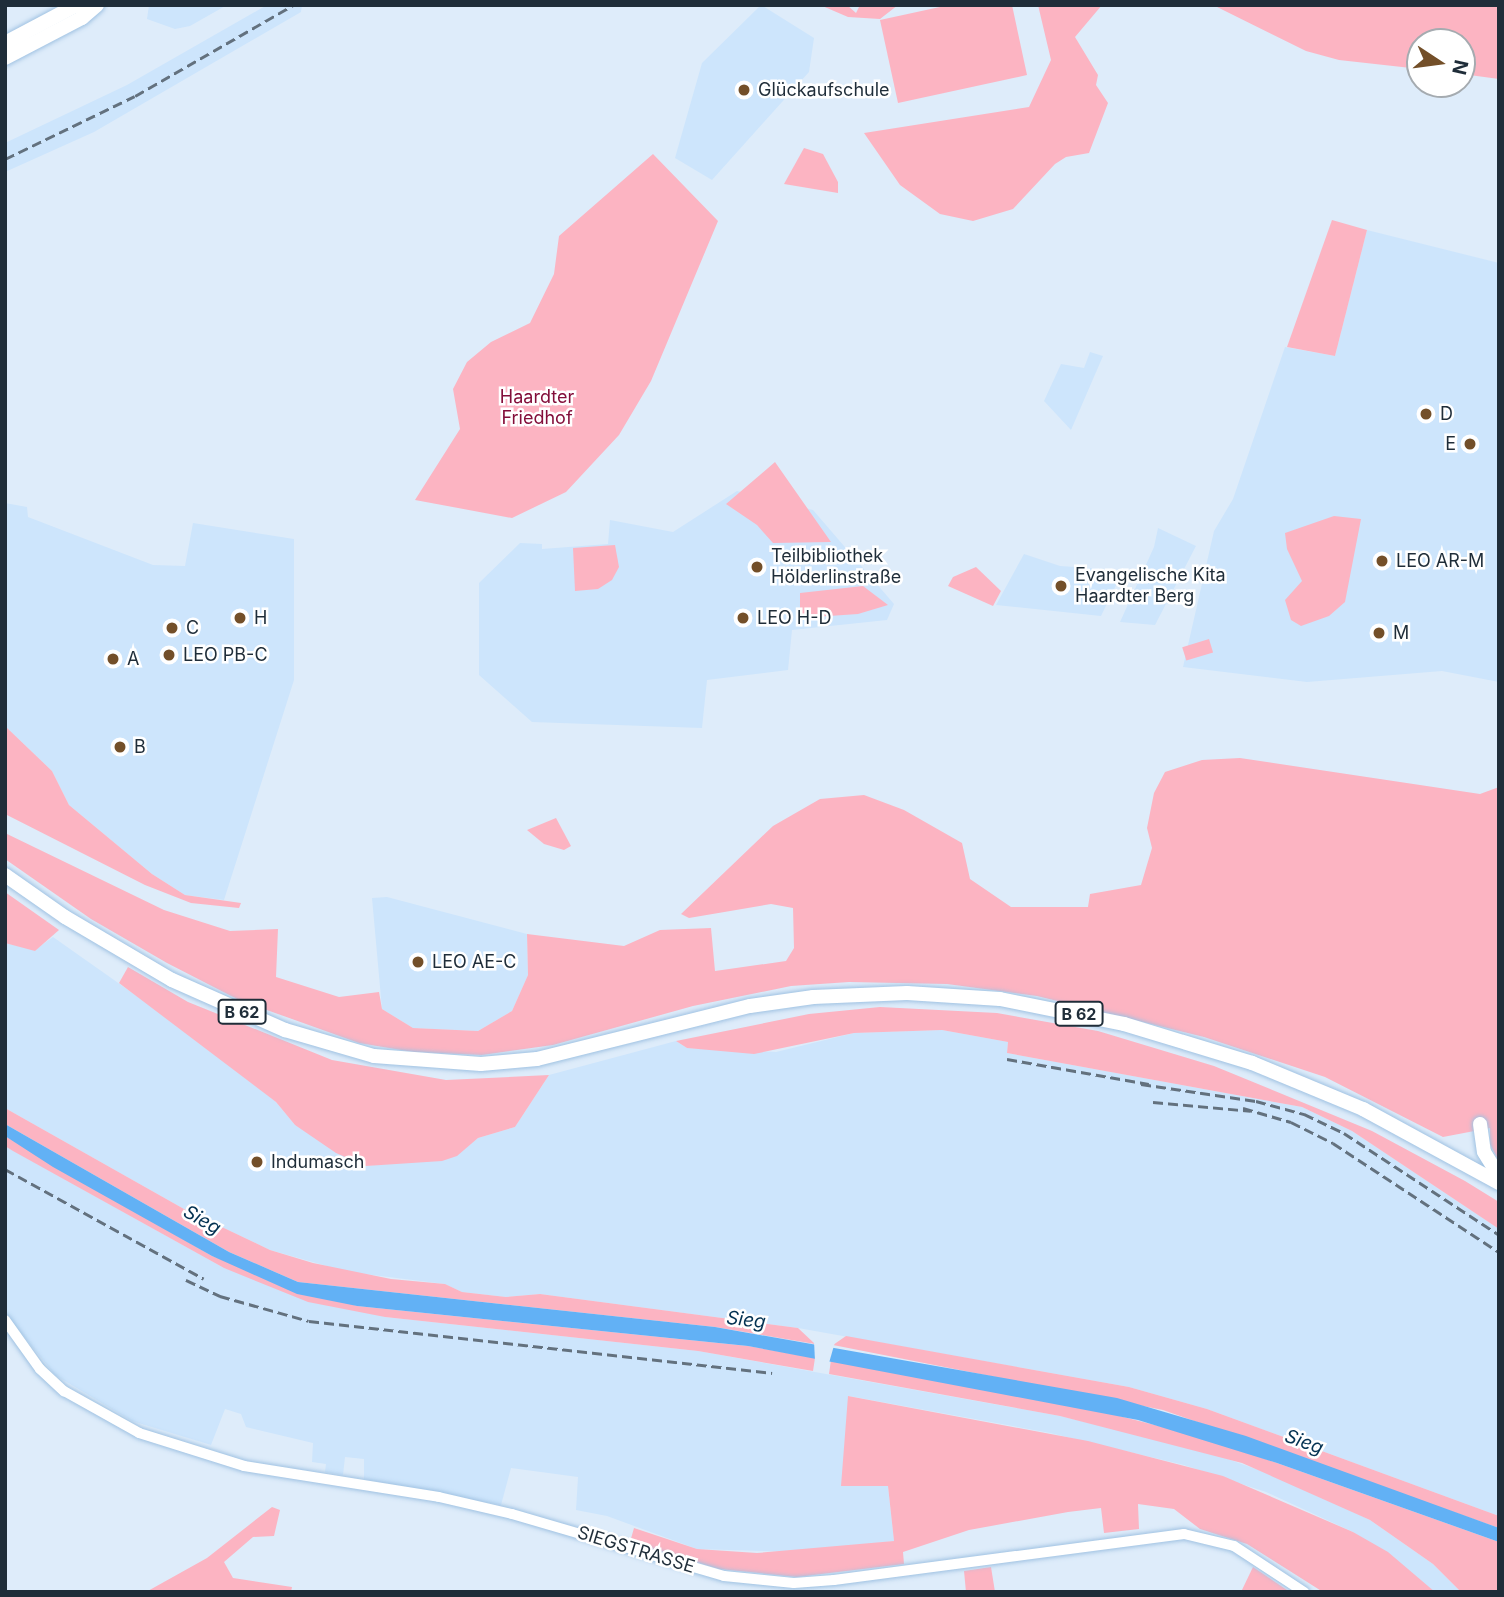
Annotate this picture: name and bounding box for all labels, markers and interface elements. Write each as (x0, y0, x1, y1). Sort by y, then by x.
north arrow (1406, 28, 1476, 98)
text: N (1447, 58, 1473, 77)
place label: Glückaufschule (758, 79, 890, 101)
marker: Glückaufschule (736, 82, 752, 98)
park label: Haardter Friedhof (500, 387, 574, 430)
place label: D (1440, 403, 1453, 425)
marker: D (1418, 406, 1434, 422)
place label: E (1445, 433, 1456, 455)
marker: E (1462, 436, 1478, 452)
place label: Teilbibliothek Hölderlinstraße (771, 546, 901, 588)
place label: LEO AR-M (1396, 550, 1484, 572)
marker: LEO AR-M (1374, 553, 1390, 569)
marker: Teilbibliothek Hölderlinstraße (749, 559, 765, 575)
place label: Evangelische Kita Haardter Berg (1075, 565, 1226, 608)
marker: Evangelische Kita Haardter Berg (1053, 578, 1069, 594)
place label: H (254, 607, 267, 629)
place label: LEO H-D (757, 607, 831, 629)
marker: H (232, 610, 248, 626)
marker: LEO H-D (735, 610, 751, 626)
place label: C (186, 617, 199, 639)
marker: C (164, 620, 180, 636)
place label: M (1393, 622, 1409, 644)
marker: M (1371, 625, 1387, 641)
place label: LEO PB-C (183, 644, 268, 666)
marker: LEO PB-C (161, 647, 177, 663)
place label: A (127, 648, 139, 670)
marker: A (105, 651, 121, 667)
place label: B (134, 736, 146, 758)
marker: B (112, 739, 128, 755)
place label: LEO AE-C (432, 951, 516, 973)
marker: LEO AE-C (410, 954, 426, 970)
road number: B 62 (218, 1000, 266, 1024)
road number: B 62 (1054, 1002, 1104, 1026)
place label: Indumasch (271, 1151, 364, 1173)
marker: Indumasch (249, 1154, 265, 1170)
water label: Sieg (179, 1200, 225, 1240)
water label: Sieg (725, 1306, 767, 1334)
water label: Sieg (1282, 1425, 1326, 1459)
street label: SIEGSTRASSE (575, 1522, 697, 1578)

